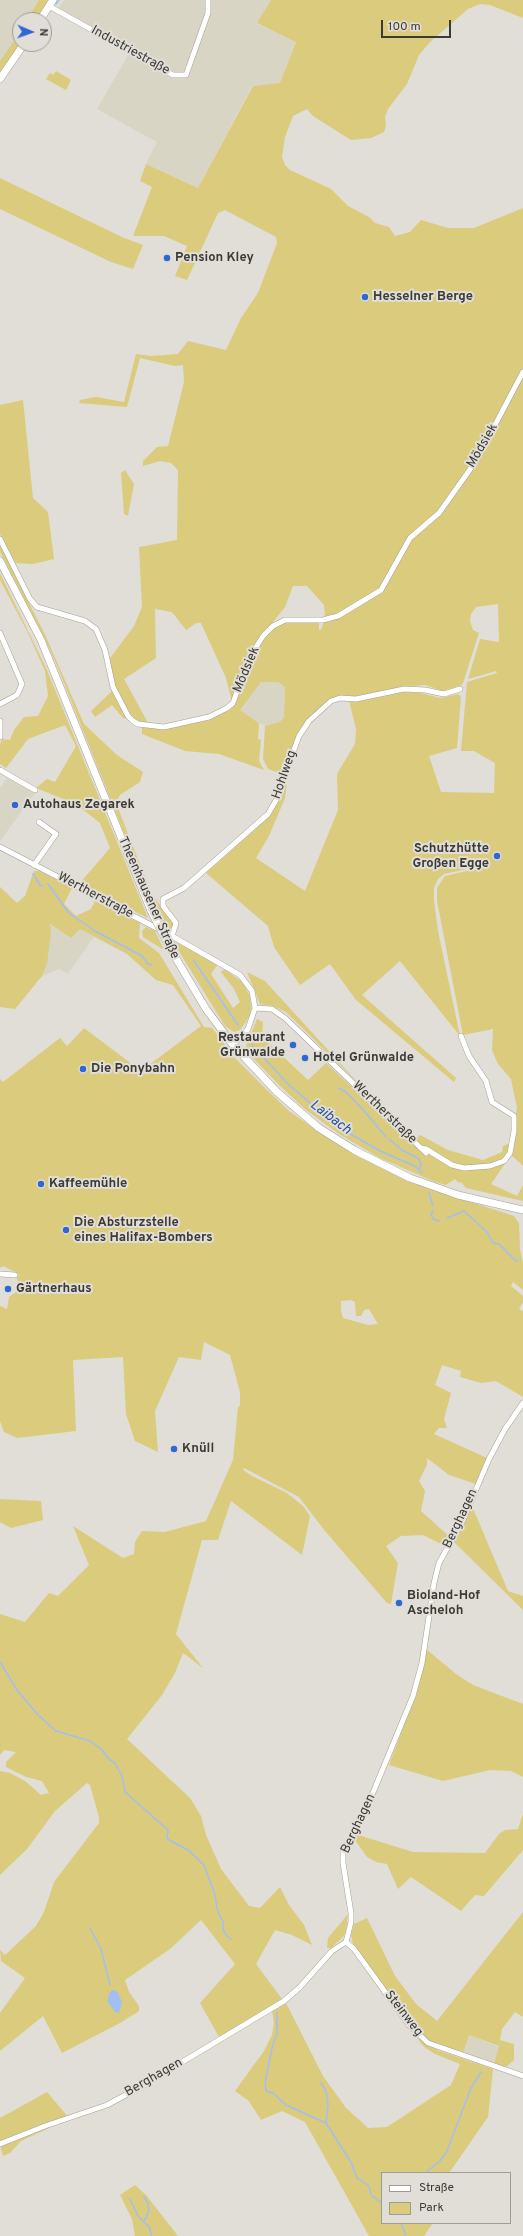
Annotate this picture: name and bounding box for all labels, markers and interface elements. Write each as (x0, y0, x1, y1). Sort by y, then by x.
north arrow (12, 12, 52, 52)
scale bar (383, 12, 453, 38)
text: 100 m (388, 19, 421, 35)
street label: Industriestraße (88, 23, 172, 79)
text: N (36, 28, 50, 37)
place label: Pension Kley (175, 250, 254, 266)
marker: Pension Kley (162, 253, 172, 263)
place label: Hesselner Berge (373, 289, 473, 305)
marker: Hesselner Berge (360, 292, 370, 302)
street label: Mödsiek (464, 421, 502, 471)
street label: Mödsiek (230, 645, 264, 695)
street label: Hohlweg (269, 748, 301, 802)
place label: Autohaus Zegarek (23, 797, 135, 813)
marker: Autohaus Zegarek (10, 800, 20, 810)
street label: Theenhausener Straße (114, 835, 182, 961)
place label: Schutzhütte Großen Egge (412, 841, 489, 872)
marker: Schutzhütte Großen Egge (492, 851, 502, 861)
street label: Wertherstraße (55, 870, 135, 922)
place label: Restaurant Grünwalde (218, 1030, 285, 1061)
marker: Restaurant Grünwalde (288, 1040, 298, 1050)
place label: Hotel Grünwalde (313, 1050, 414, 1066)
marker: Hotel Grünwalde (300, 1053, 310, 1063)
place label: Die Ponybahn (91, 1061, 175, 1077)
marker: Die Ponybahn (78, 1064, 88, 1074)
street label: Wertherstraße (349, 1078, 419, 1148)
water label: Laibach (306, 1097, 354, 1139)
place label: Kaffeemühle (49, 1176, 127, 1192)
marker: Kaffeemühle (36, 1179, 46, 1189)
place label: Die Absturzstelle eines Halifax-Bombers (74, 1215, 213, 1246)
marker: Die Absturzstelle eines Halifax-Bombers (61, 1225, 71, 1235)
place label: Gärtnerhaus (16, 1281, 92, 1297)
marker: Gärtnerhaus (3, 1284, 13, 1294)
place label: Knüll (182, 1441, 214, 1457)
marker: Knüll (169, 1444, 179, 1454)
street label: Berghagen (440, 1487, 482, 1551)
place label: Bioland-Hof Ascheloh (407, 1588, 480, 1619)
marker: Bioland-Hof Ascheloh (394, 1598, 404, 1608)
street label: Berghagen (338, 1792, 380, 1856)
street label: Steinweg (380, 1988, 426, 2040)
street label: Berghagen (122, 2055, 186, 2101)
legend (381, 2172, 511, 2224)
text: Straße (419, 2180, 454, 2196)
text: Park (419, 2200, 444, 2216)

